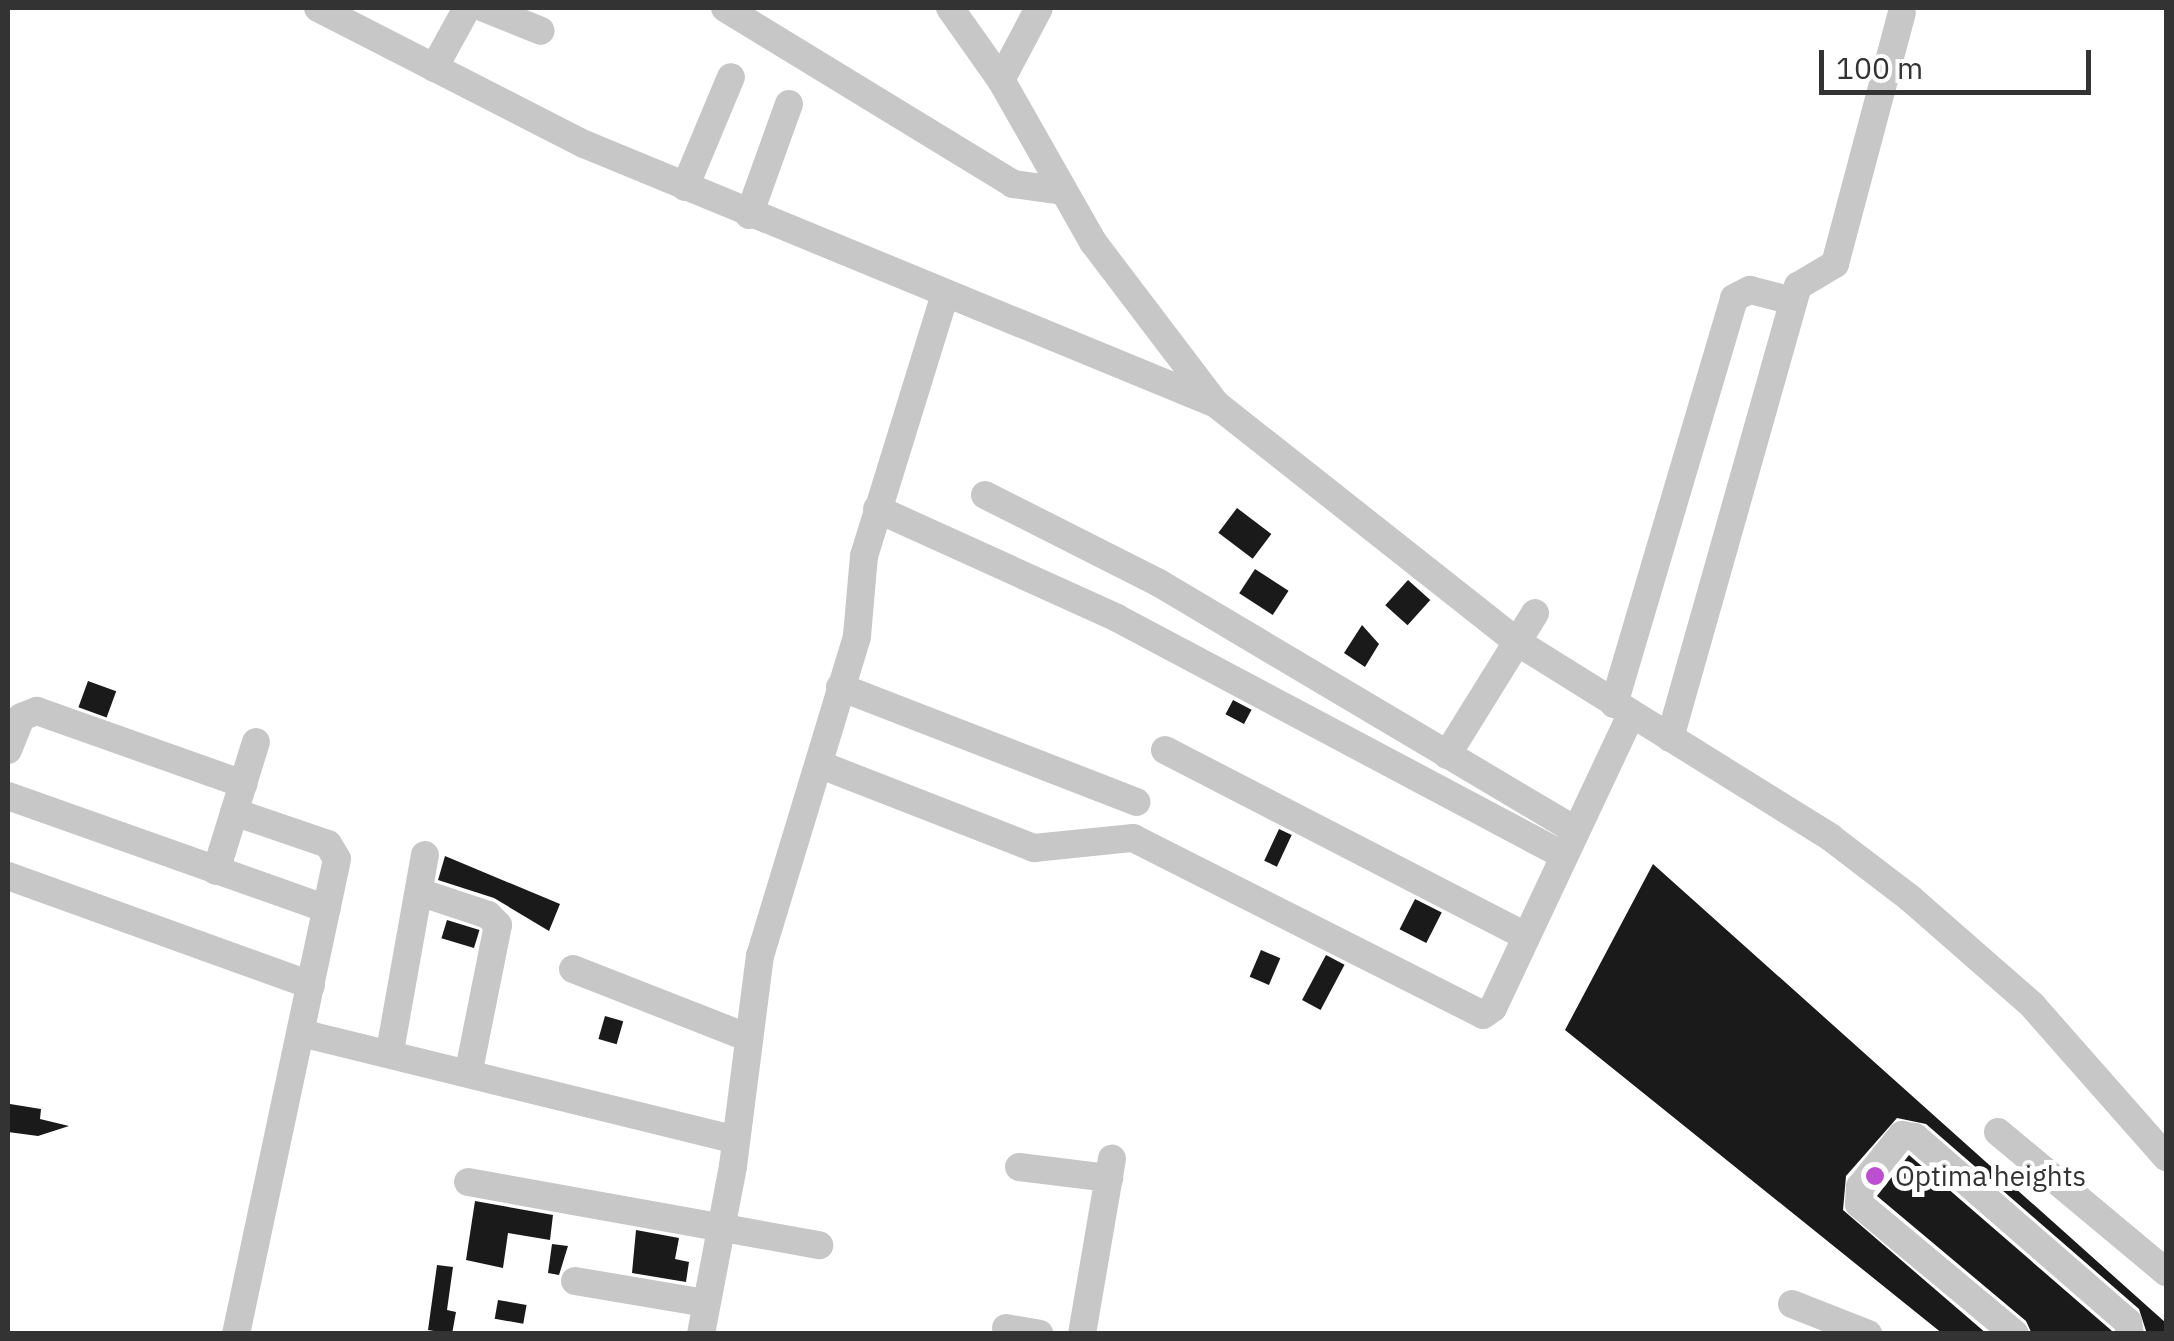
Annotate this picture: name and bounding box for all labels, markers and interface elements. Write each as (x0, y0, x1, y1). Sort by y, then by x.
scale bar (1824, 30, 2096, 92)
text: 100 m (1836, 48, 1923, 87)
place label: Optima heights (1895, 1159, 2086, 1193)
marker: Optima heights (1864, 1165, 1886, 1187)

